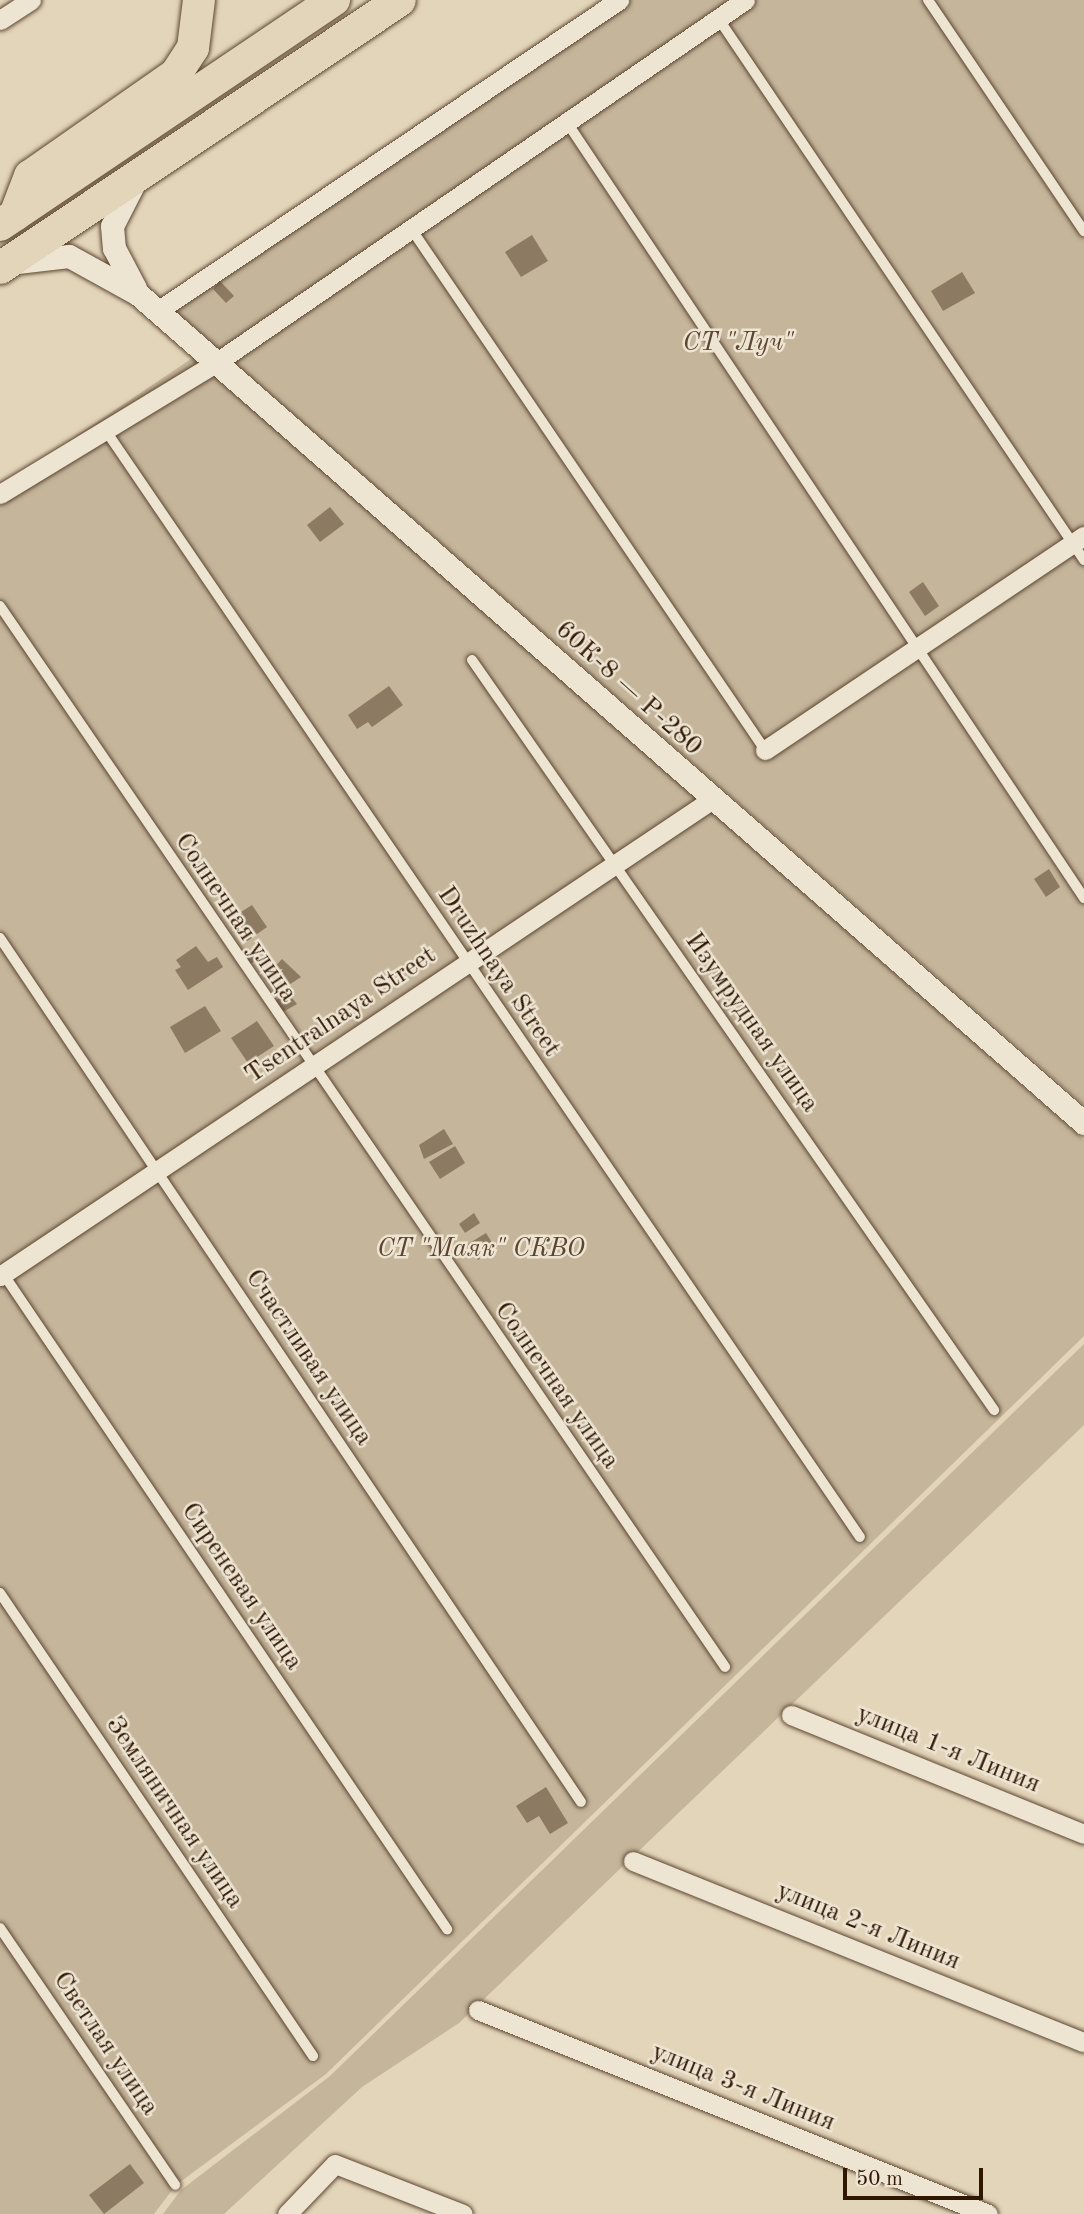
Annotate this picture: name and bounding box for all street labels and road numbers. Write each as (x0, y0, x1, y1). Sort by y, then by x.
street label: 60К-8 — Р-280 (548, 615, 708, 763)
street label: Солнечная улица (167, 828, 303, 1008)
street label: Druzhnaya Street (429, 881, 567, 1063)
street label: Изумрудная улица (677, 927, 825, 1119)
street label: Tsentralnaya Street (239, 940, 443, 1092)
street label: Счастливая улица (237, 1264, 379, 1452)
street label: Солнечная улица (487, 1296, 625, 1476)
street label: Сиреневая улица (173, 1497, 309, 1677)
street label: улица 1-я Линия (852, 1699, 1044, 1801)
street label: Земляничная улица (98, 1711, 250, 1915)
street label: улица 2-я Линия (772, 1876, 964, 1978)
street label: Светлая улица (45, 1966, 165, 2122)
street label: улица 3-я Линия (647, 2037, 839, 2139)

